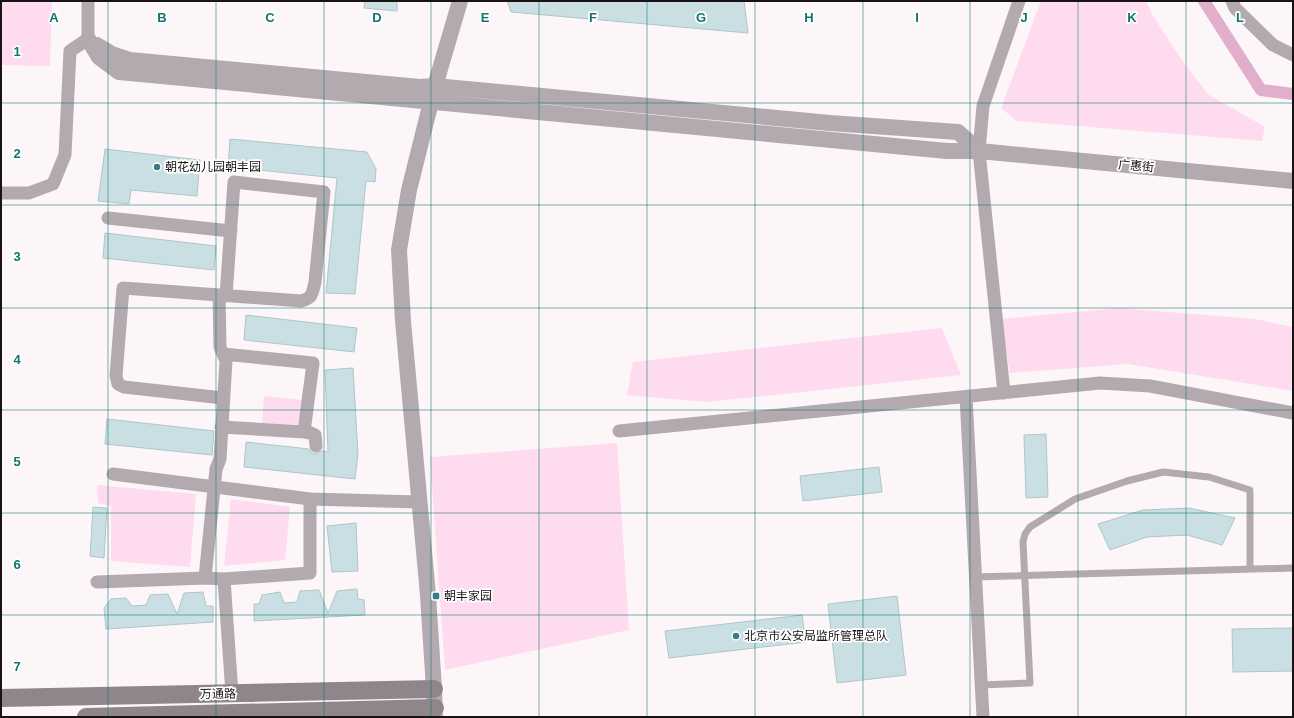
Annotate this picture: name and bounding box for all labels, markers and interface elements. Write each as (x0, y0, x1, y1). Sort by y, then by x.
text: A (49, 10, 59, 25)
text: B (157, 10, 167, 25)
text: C (265, 10, 275, 25)
text: D (372, 10, 382, 25)
text: E (481, 10, 490, 25)
text: F (589, 10, 597, 25)
text: G (696, 10, 706, 25)
text: H (804, 10, 814, 25)
text: I (915, 10, 919, 25)
text: J (1020, 10, 1028, 25)
text: K (1127, 10, 1137, 25)
text: L (1236, 10, 1244, 25)
text: 1 (13, 44, 21, 59)
text: 2 (13, 146, 21, 161)
street label: 广惠街 (1117, 157, 1155, 175)
place label: 朝花幼儿园朝丰园 (165, 160, 261, 174)
marker: 朝花幼儿园朝丰园 (152, 162, 162, 172)
text: 3 (13, 249, 21, 264)
text: 4 (13, 352, 21, 367)
text: 5 (13, 454, 21, 469)
text: 6 (13, 557, 21, 572)
place label: 朝丰家园 (444, 589, 492, 603)
marker: 朝丰家园 (431, 591, 441, 601)
place label: 北京市公安局监所管理总队 (744, 629, 888, 643)
marker: 北京市公安局监所管理总队 (731, 631, 741, 641)
text: 7 (13, 659, 21, 674)
street label: 万通路 (200, 687, 236, 701)

